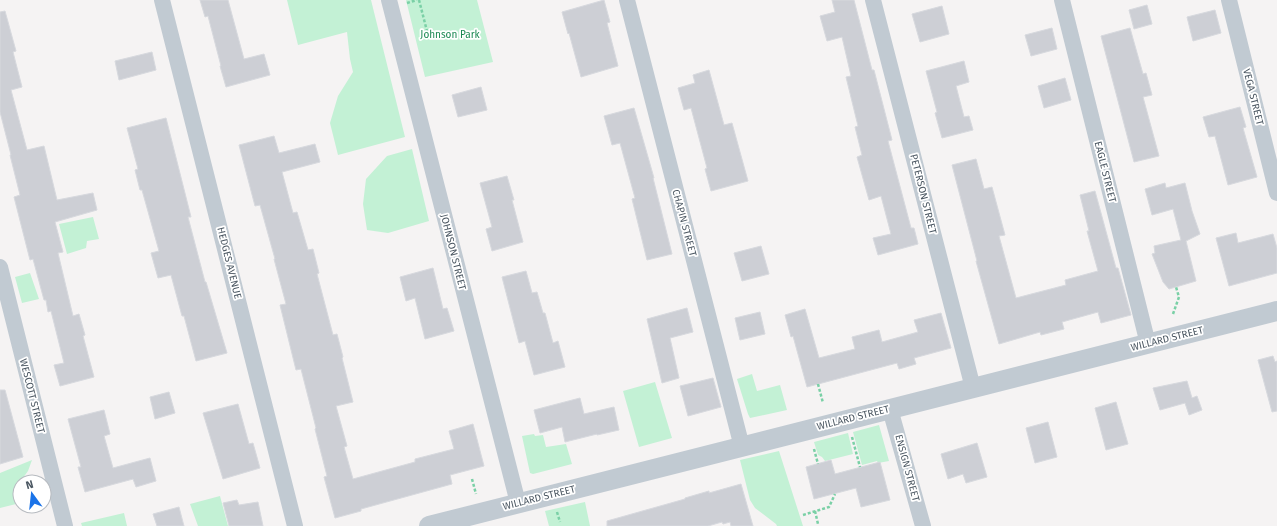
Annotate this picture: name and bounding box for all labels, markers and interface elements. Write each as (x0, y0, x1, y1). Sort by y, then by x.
park label: Johnson Park (420, 29, 481, 41)
street label: VEGA STREET (1240, 68, 1266, 127)
street label: EAGLE STREET (1092, 140, 1119, 205)
street label: PETERSON STREET (907, 153, 939, 236)
street label: CHAPIN STREET (669, 188, 699, 259)
street label: JOHNSON STREET (438, 213, 468, 292)
street label: HEDGES AVENUE (214, 226, 244, 300)
street label: WILLARD STREET (1129, 324, 1205, 354)
street label: WESCOTT STREET (17, 358, 47, 435)
street label: WILLARD STREET (815, 403, 891, 433)
street label: ENSIGN STREET (892, 433, 922, 504)
north arrow (12, 474, 52, 514)
text: N (24, 478, 35, 492)
street label: WILLARD STREET (501, 483, 577, 513)

